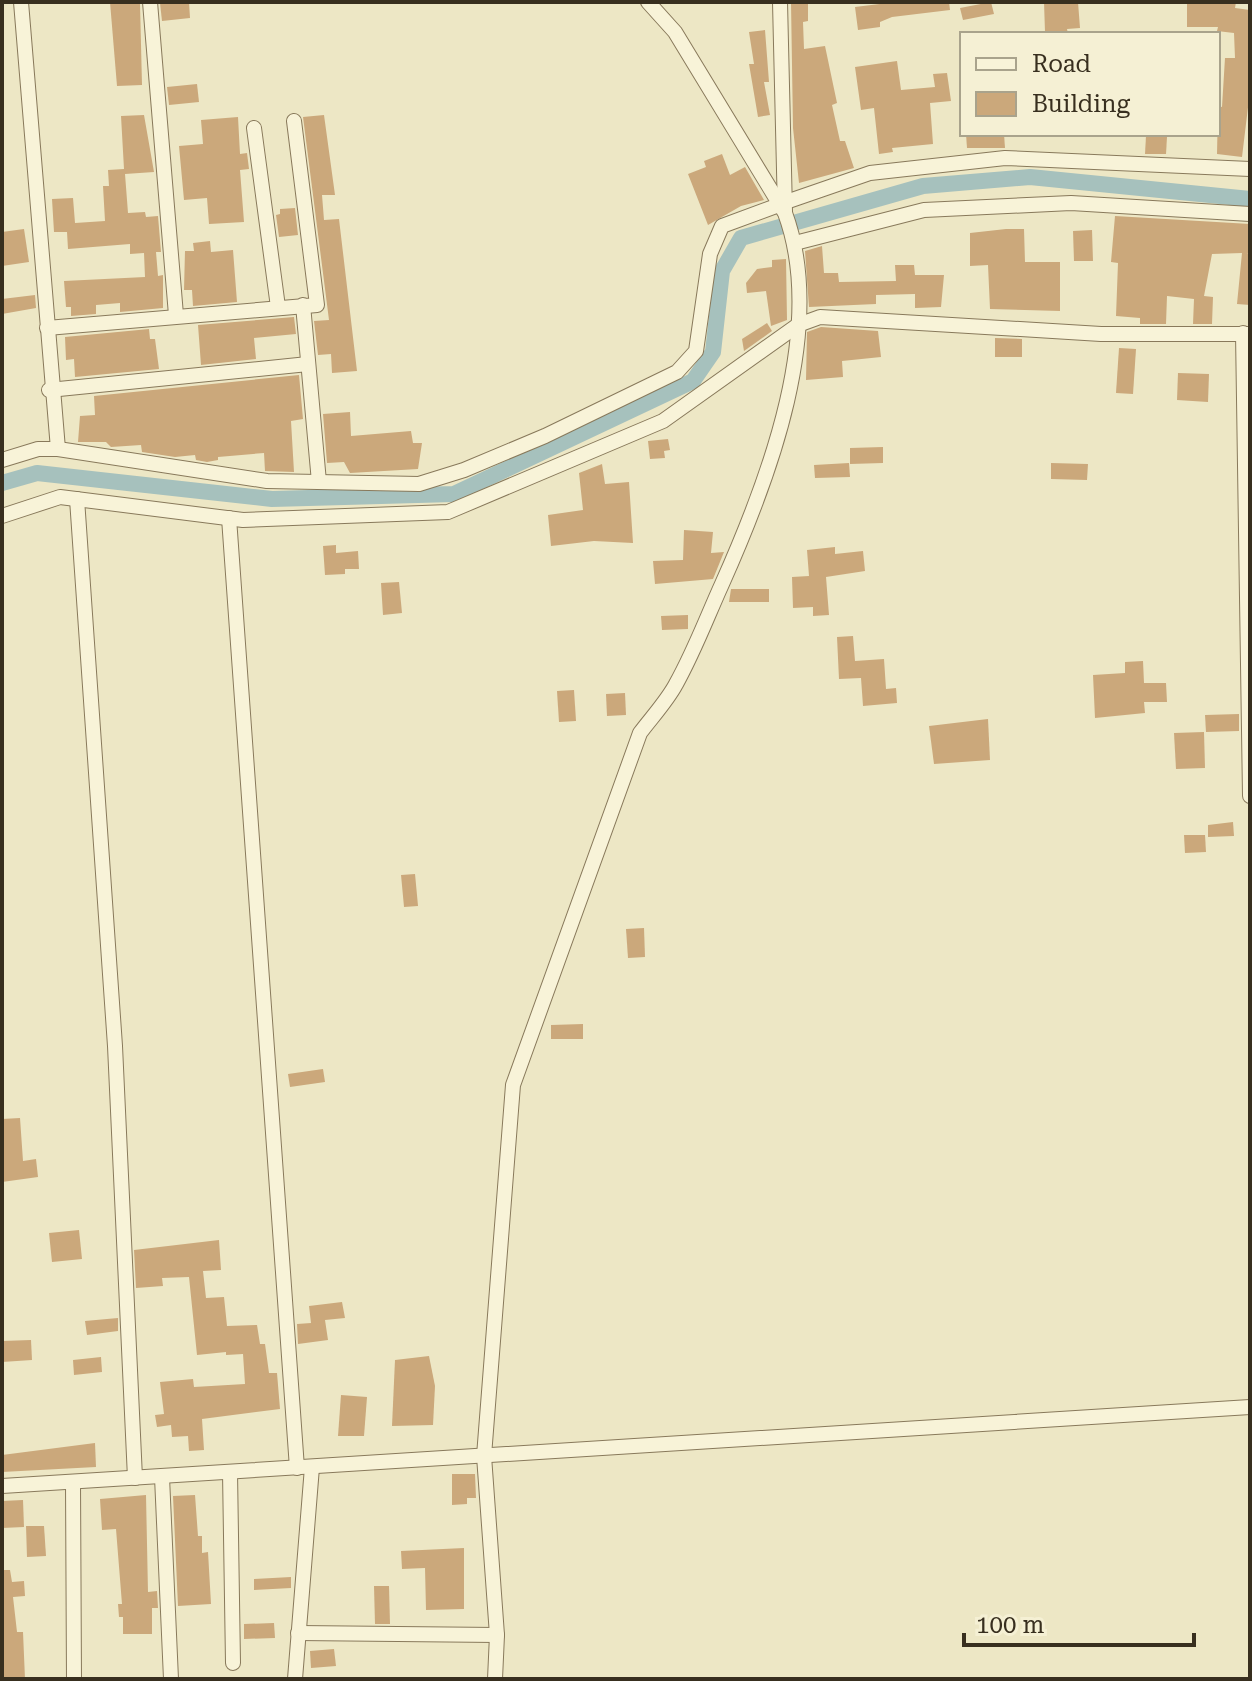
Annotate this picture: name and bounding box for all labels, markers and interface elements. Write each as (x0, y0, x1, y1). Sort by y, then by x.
legend (960, 32, 1220, 136)
text: Road (1032, 50, 1091, 78)
text: Building (1032, 90, 1130, 118)
scale bar (964, 1597, 1194, 1647)
text: 100 m (976, 1611, 1044, 1639)

